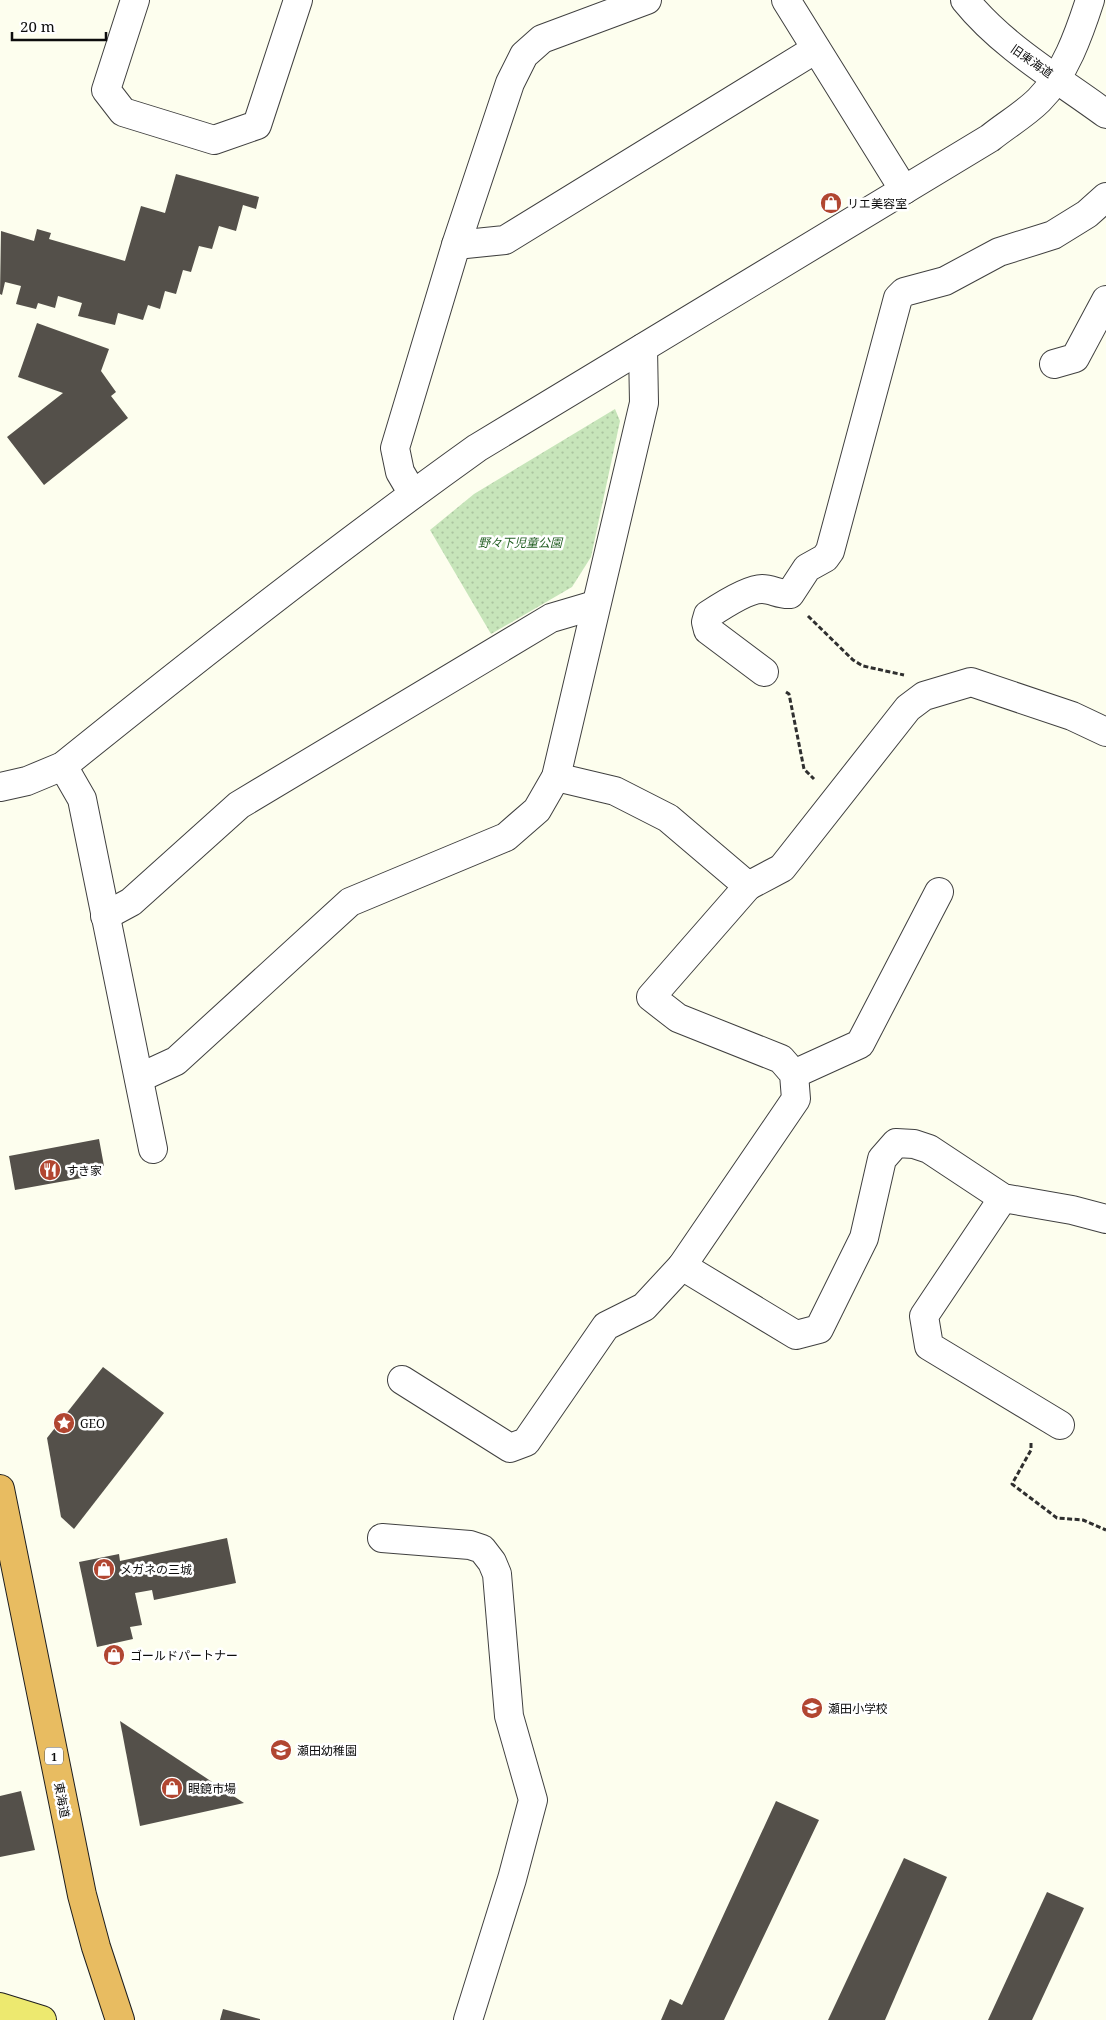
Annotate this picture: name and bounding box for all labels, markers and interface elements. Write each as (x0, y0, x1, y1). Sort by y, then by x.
scale bar (12, 10, 106, 42)
text: 20 m (20, 16, 55, 36)
street label: 旧東海道 (1007, 40, 1057, 82)
shop icon: リエ美容室 (819, 191, 843, 215)
place label: リエ美容室 (847, 195, 907, 212)
park label: 野々下児童公園 (478, 534, 564, 551)
restaurant icon: すき家 (38, 1158, 62, 1182)
place label: すき家 (66, 1162, 102, 1179)
place icon: GEO (52, 1411, 76, 1435)
place label: GEO (80, 1415, 105, 1432)
shop icon: メガネの三城 (92, 1557, 116, 1581)
place label: メガネの三城 (120, 1561, 192, 1578)
shop icon: ゴールドパートナー (102, 1643, 126, 1667)
place label: ゴールドパートナー (130, 1647, 238, 1664)
school or university icon: 瀬田小学校 (800, 1696, 824, 1720)
place label: 瀬田小学校 (828, 1700, 888, 1717)
school or university icon: 瀬田幼稚園 (269, 1738, 293, 1762)
place label: 瀬田幼稚園 (297, 1742, 357, 1759)
road number: 1 (45, 1748, 63, 1764)
shop icon: 眼鏡市場 (160, 1776, 184, 1800)
place label: 眼鏡市場 (188, 1780, 236, 1797)
street label: 東海道 (50, 1781, 74, 1819)

